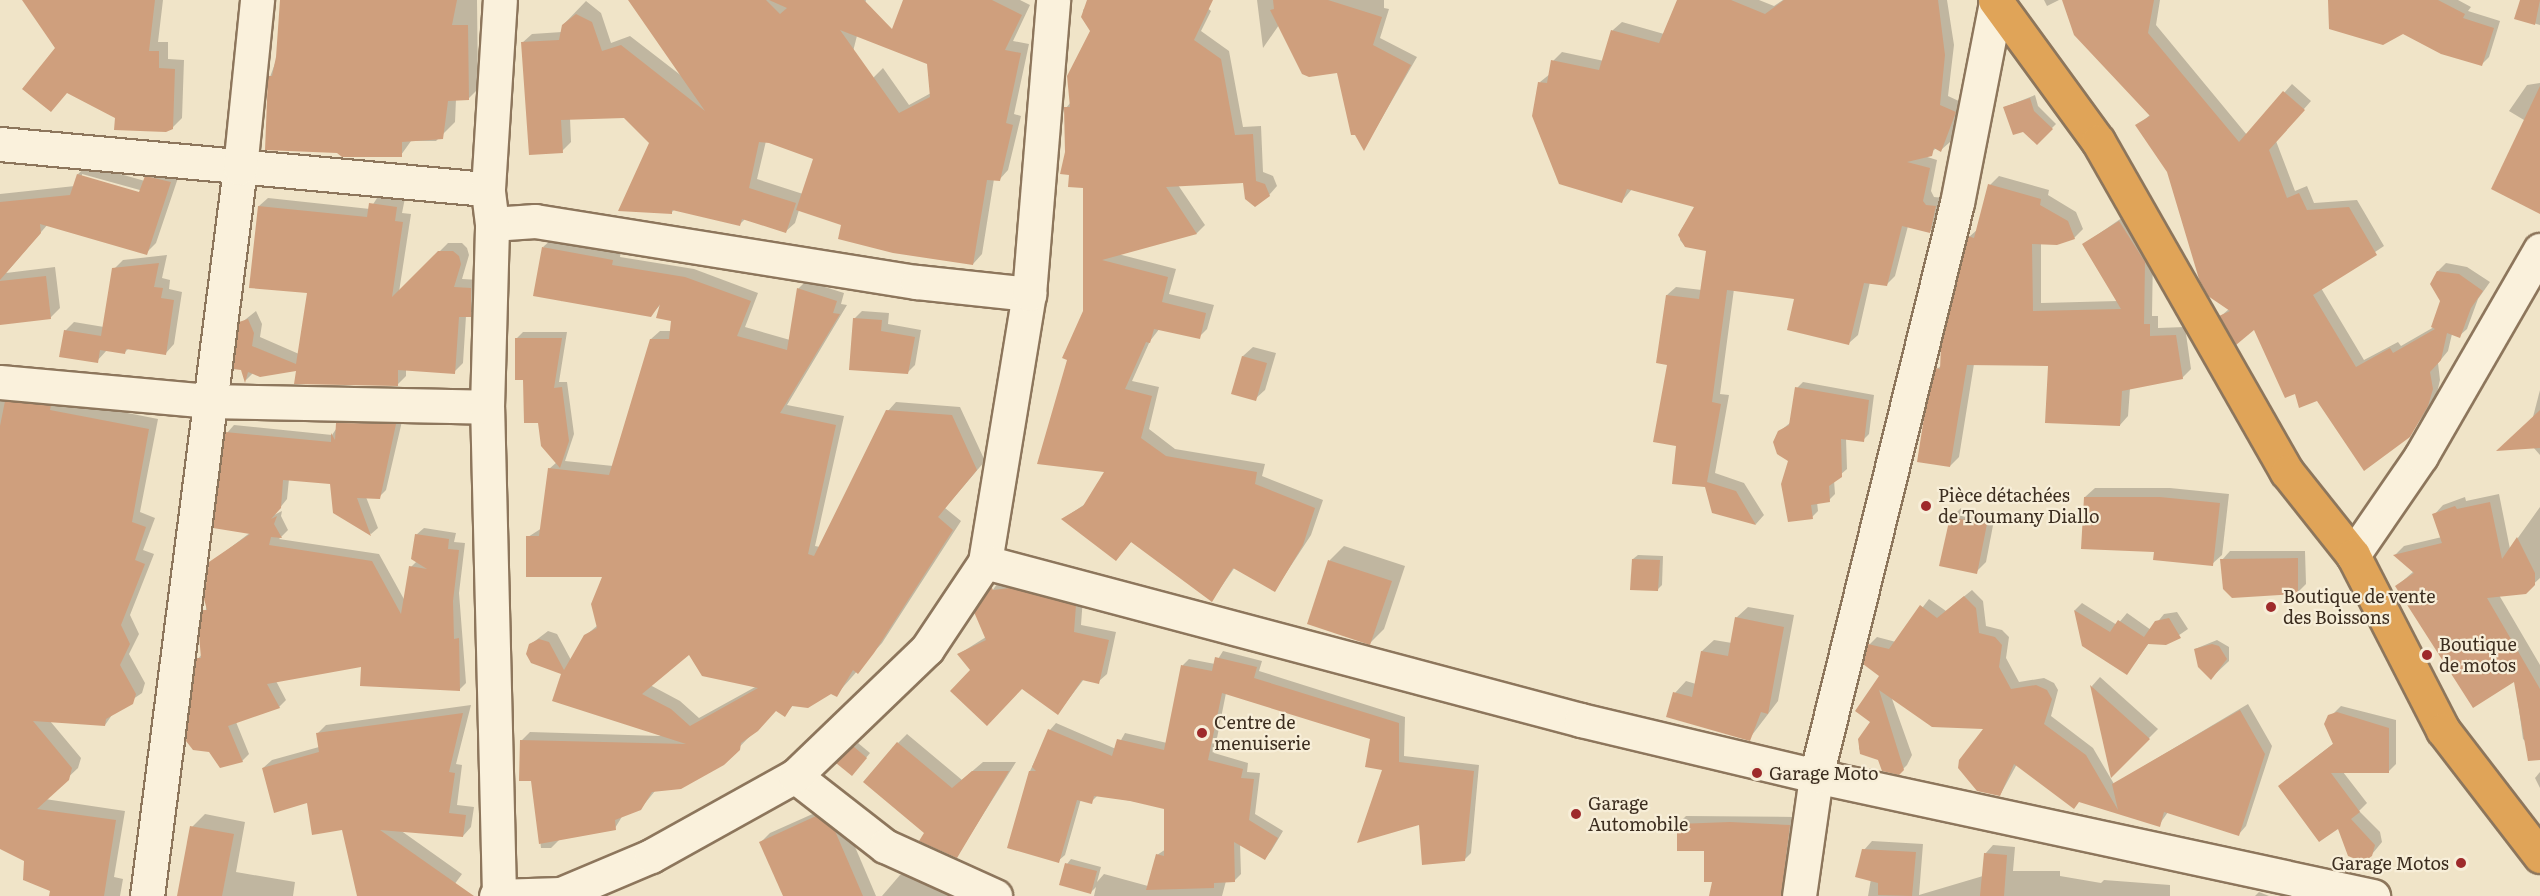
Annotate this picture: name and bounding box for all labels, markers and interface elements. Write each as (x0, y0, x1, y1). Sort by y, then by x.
place label: Pièce détachées de Toumany Diallo (1938, 485, 2099, 528)
marker: Pièce détachées de Toumany Diallo (1919, 499, 1933, 513)
place label: Boutique de vente des Boissons (2283, 586, 2436, 628)
marker: Boutique de vente des Boissons (2264, 600, 2278, 614)
place label: Boutique de motos (2439, 634, 2517, 676)
marker: Boutique de motos (2420, 648, 2434, 662)
place label: Centre de menuiserie (1214, 712, 1311, 754)
marker: Centre de menuiserie (1195, 726, 1209, 740)
place label: Garage Moto (1769, 762, 1879, 784)
marker: Garage Moto (1750, 766, 1764, 780)
place label: Garage Automobile (1588, 793, 1688, 836)
marker: Garage Automobile (1569, 807, 1583, 821)
place label: Garage Motos (2332, 852, 2449, 874)
marker: Garage Motos (2454, 856, 2468, 870)

